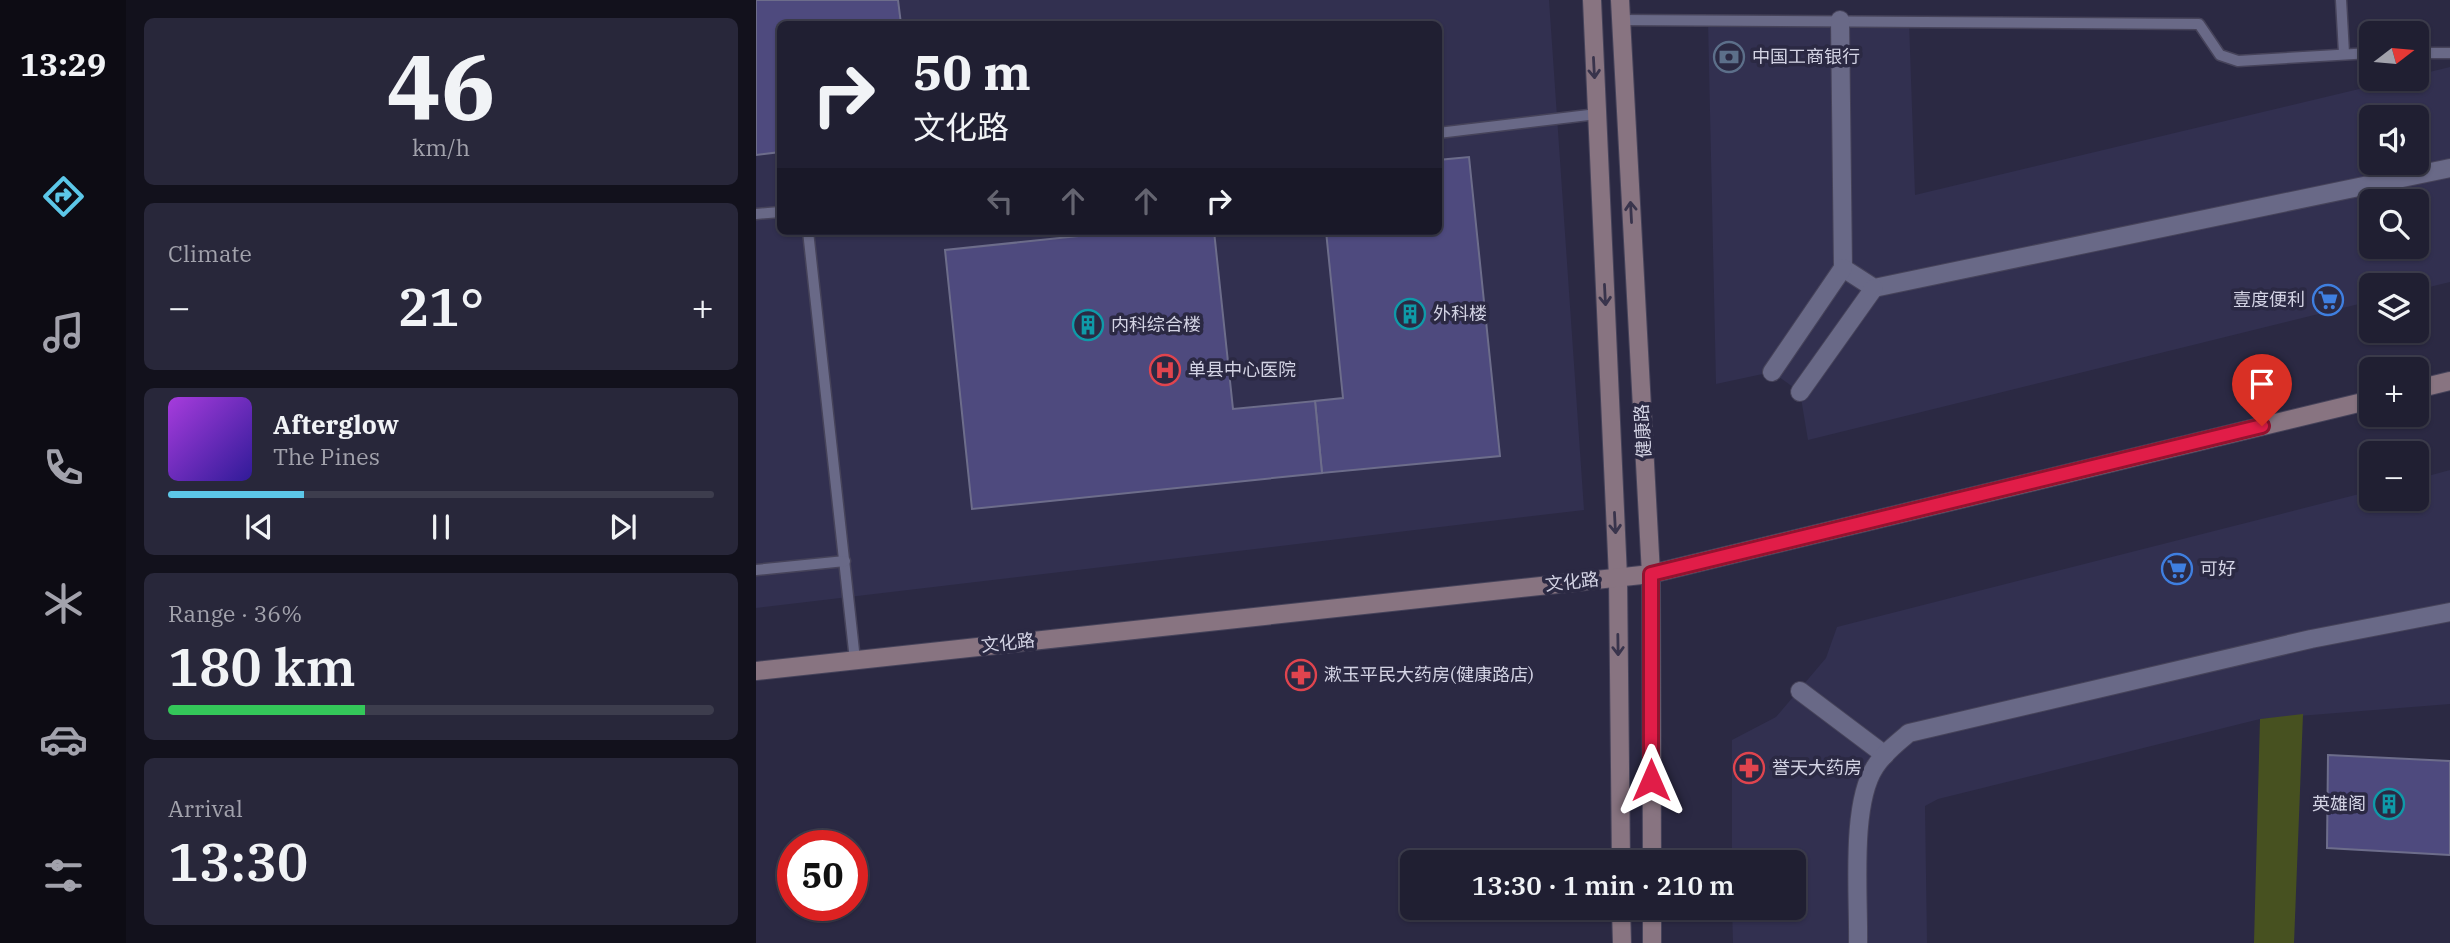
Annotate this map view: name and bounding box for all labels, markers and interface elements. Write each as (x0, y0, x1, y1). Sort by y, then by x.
north arrow (2359, 21, 2429, 91)
map controls (2359, 21, 2429, 511)
text: 46 (386, 27, 496, 145)
text: 50 m (913, 40, 1031, 103)
bank icon: 中国工商银行 (1712, 40, 1746, 74)
text: 13:29 (20, 43, 106, 85)
place label: 中国工商银行 (1752, 45, 1860, 68)
icon: right (798, 49, 889, 140)
one-way arrow (1588, 56, 1601, 79)
button: sound (2359, 105, 2429, 175)
text: 文化路 (913, 106, 1009, 148)
text: km/h (412, 132, 470, 162)
icon: directions (39, 172, 88, 221)
icon: left (981, 182, 1019, 220)
icon: ahead (1054, 182, 1092, 220)
icon: ahead (1127, 182, 1165, 220)
icon: right (1200, 182, 1238, 220)
button: search (2359, 189, 2429, 259)
one-way arrow (1624, 201, 1637, 224)
text: Climate (168, 238, 252, 268)
text: 21° (398, 273, 484, 340)
button: layers (2359, 273, 2429, 343)
text: − (168, 282, 191, 331)
text: + (691, 282, 714, 331)
supermarket icon: 壹度便利 (2311, 283, 2345, 317)
one-way arrow (1598, 284, 1611, 307)
place label: 壹度便利 (2233, 288, 2305, 311)
building icon: 外科楼 (1393, 297, 1427, 331)
place label: 外科楼 (1433, 302, 1487, 325)
icon: music (39, 308, 88, 357)
building icon: 内科综合楼 (1071, 308, 1105, 342)
place label: 内科综合楼 (1111, 313, 1201, 336)
hospital icon: 单县中心医院 (1148, 353, 1182, 387)
pin (2232, 354, 2292, 426)
button: + (2359, 357, 2429, 427)
place label: 单县中心医院 (1188, 358, 1296, 381)
icon: arrive (2243, 365, 2281, 403)
street label: 健康路 (1630, 403, 1655, 459)
text: Afterglow (273, 407, 399, 441)
text: The Pines (273, 441, 380, 471)
button: − (2359, 441, 2429, 511)
icon: phone (39, 443, 88, 492)
icon: previous (240, 508, 278, 546)
icon: pause (422, 508, 460, 546)
icon: next (604, 508, 642, 546)
one-way arrow (1609, 511, 1622, 534)
supermarket icon: 可好 (2160, 552, 2194, 586)
place label: 可好 (2200, 557, 2236, 580)
street label: 文化路 (1544, 567, 1600, 596)
icon: climate (39, 579, 88, 628)
text: Range · 36% (168, 598, 302, 628)
street label: 文化路 (980, 628, 1036, 657)
text: 180 km (168, 633, 356, 700)
one-way arrow (1611, 634, 1625, 657)
pharmacy icon: 漱玉平民大药房(健康路店) (1284, 658, 1318, 692)
place label: 漱玉平民大药房(健康路店) (1324, 663, 1534, 686)
icon: car (39, 715, 88, 764)
position arrow (1614, 743, 1688, 817)
pharmacy icon: 誉天大药房 (1732, 751, 1766, 785)
place label: 誉天大药房 (1772, 756, 1862, 779)
building icon: 英雄阁 (2372, 787, 2406, 821)
place label: 英雄阁 (2312, 792, 2366, 815)
text: Arrival (168, 793, 243, 823)
text: 13:30 (168, 828, 308, 895)
speed limit sign: 50 (777, 830, 868, 921)
icon: filters (39, 851, 88, 900)
text: 13:30 · 1 min · 210 m (1472, 868, 1734, 902)

